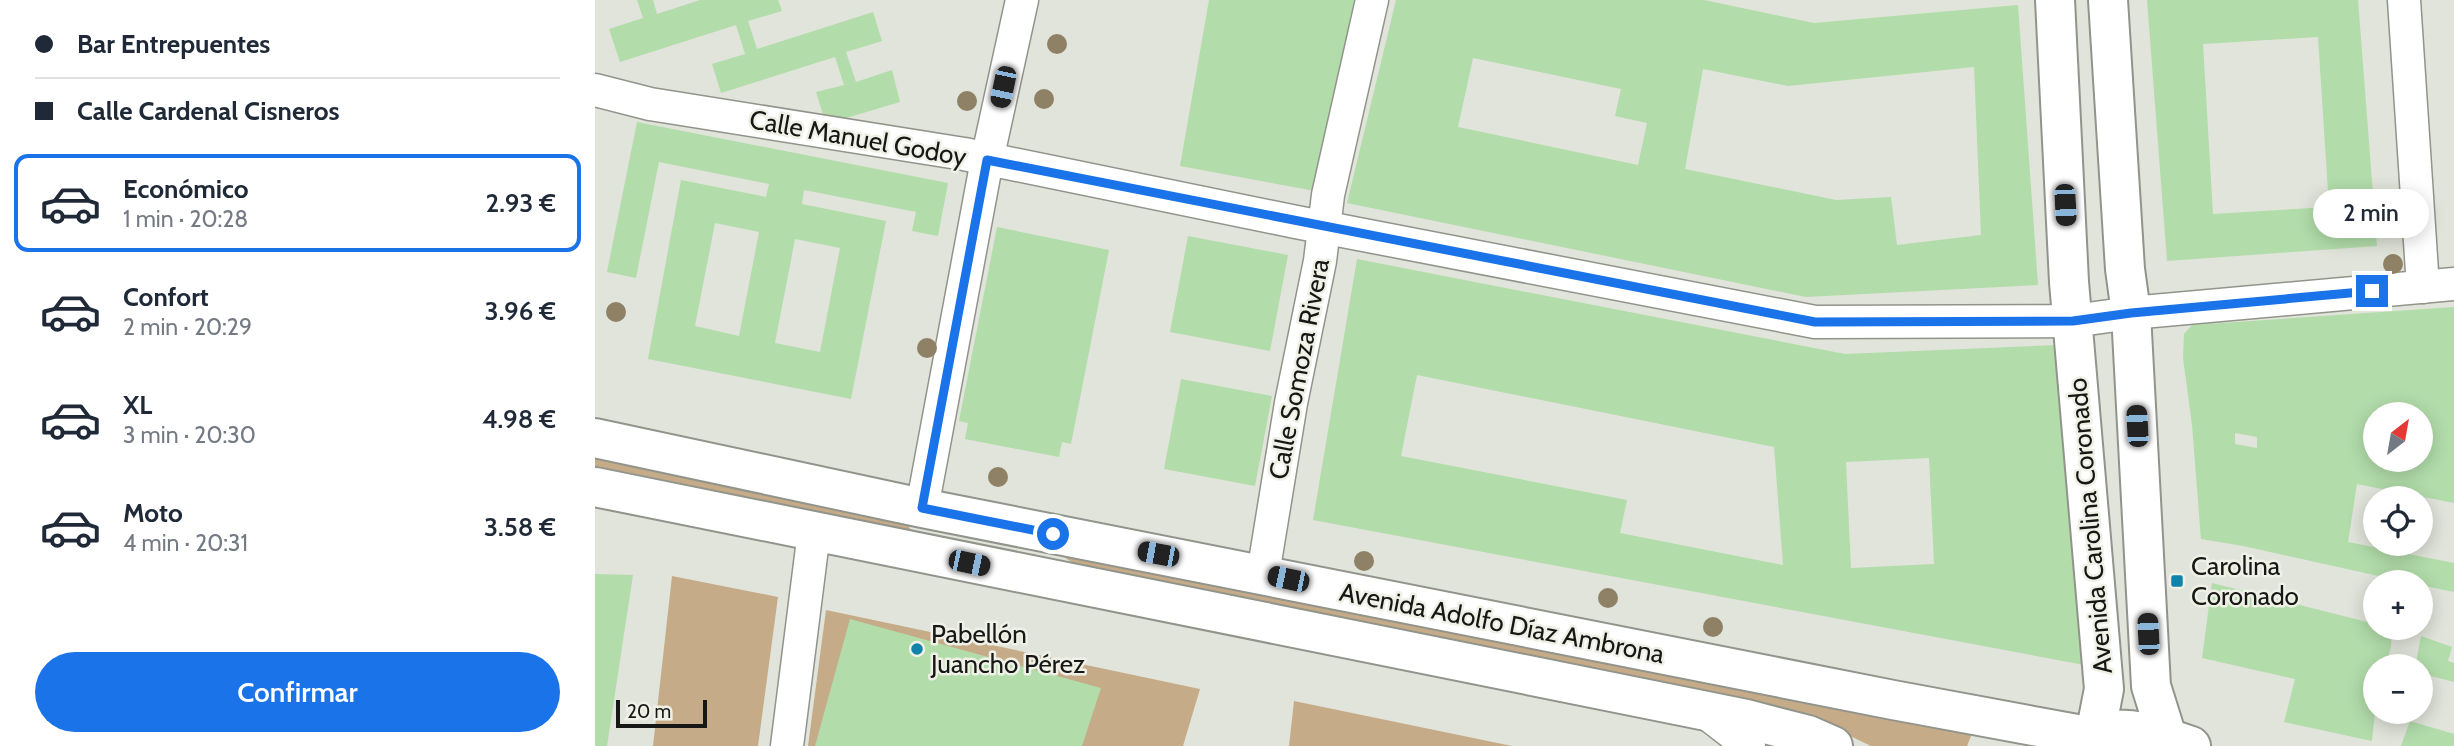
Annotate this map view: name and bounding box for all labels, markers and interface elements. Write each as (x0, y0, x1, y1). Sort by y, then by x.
text: Bar Entrepuentes (77, 28, 270, 60)
car (989, 64, 1018, 110)
text: Calle Cardenal Cisneros (77, 95, 339, 127)
street label: Calle Manuel Godoy (747, 103, 969, 173)
icon: car (39, 172, 102, 235)
text: Económico (123, 173, 249, 205)
car (2054, 183, 2077, 227)
text: 2.93 € (486, 187, 556, 219)
callout: 2 min (2314, 190, 2430, 238)
text: 2 min (2343, 199, 2399, 227)
text: 1 min · 20:28 (123, 205, 248, 233)
street label: Calle Somoza Rivera (1262, 255, 1336, 482)
route end (2356, 275, 2388, 307)
icon: car (39, 280, 102, 343)
text: Confort (123, 281, 209, 313)
text: 3.96 € (485, 295, 556, 327)
text: 2 min · 20:29 (123, 313, 252, 341)
street label: Avenida Carolina Coronado (2061, 377, 2119, 675)
icon: car (39, 388, 102, 451)
text: XL (123, 389, 152, 421)
north arrow (2363, 402, 2433, 472)
map controls (2363, 402, 2433, 724)
text: 4.98 € (482, 403, 556, 435)
car (2126, 404, 2149, 448)
text: 3 min · 20:30 (123, 421, 256, 449)
button: locate (2363, 486, 2433, 556)
icon: car (39, 496, 102, 559)
text: Moto (123, 497, 183, 529)
text: 3.58 € (484, 511, 556, 543)
route start (1037, 518, 1069, 550)
text: 4 min · 20:31 (123, 529, 248, 557)
car (1136, 540, 1181, 568)
car (947, 548, 992, 578)
place label: Carolina Coronado (2191, 550, 2299, 612)
car (1266, 564, 1311, 594)
button: + (2363, 570, 2433, 640)
marker: Carolina Coronado (2169, 573, 2185, 589)
street label: Avenida Adolfo Díaz Ambrona (1337, 576, 1668, 670)
car (2137, 612, 2160, 656)
place label: Pabellón Juancho Pérez (930, 618, 1085, 680)
marker: Pabellón Juancho Pérez (909, 641, 925, 657)
button: Confirmar (35, 652, 560, 732)
button: − (2363, 654, 2433, 724)
scale bar (616, 697, 707, 729)
text: 20 m (627, 700, 671, 723)

